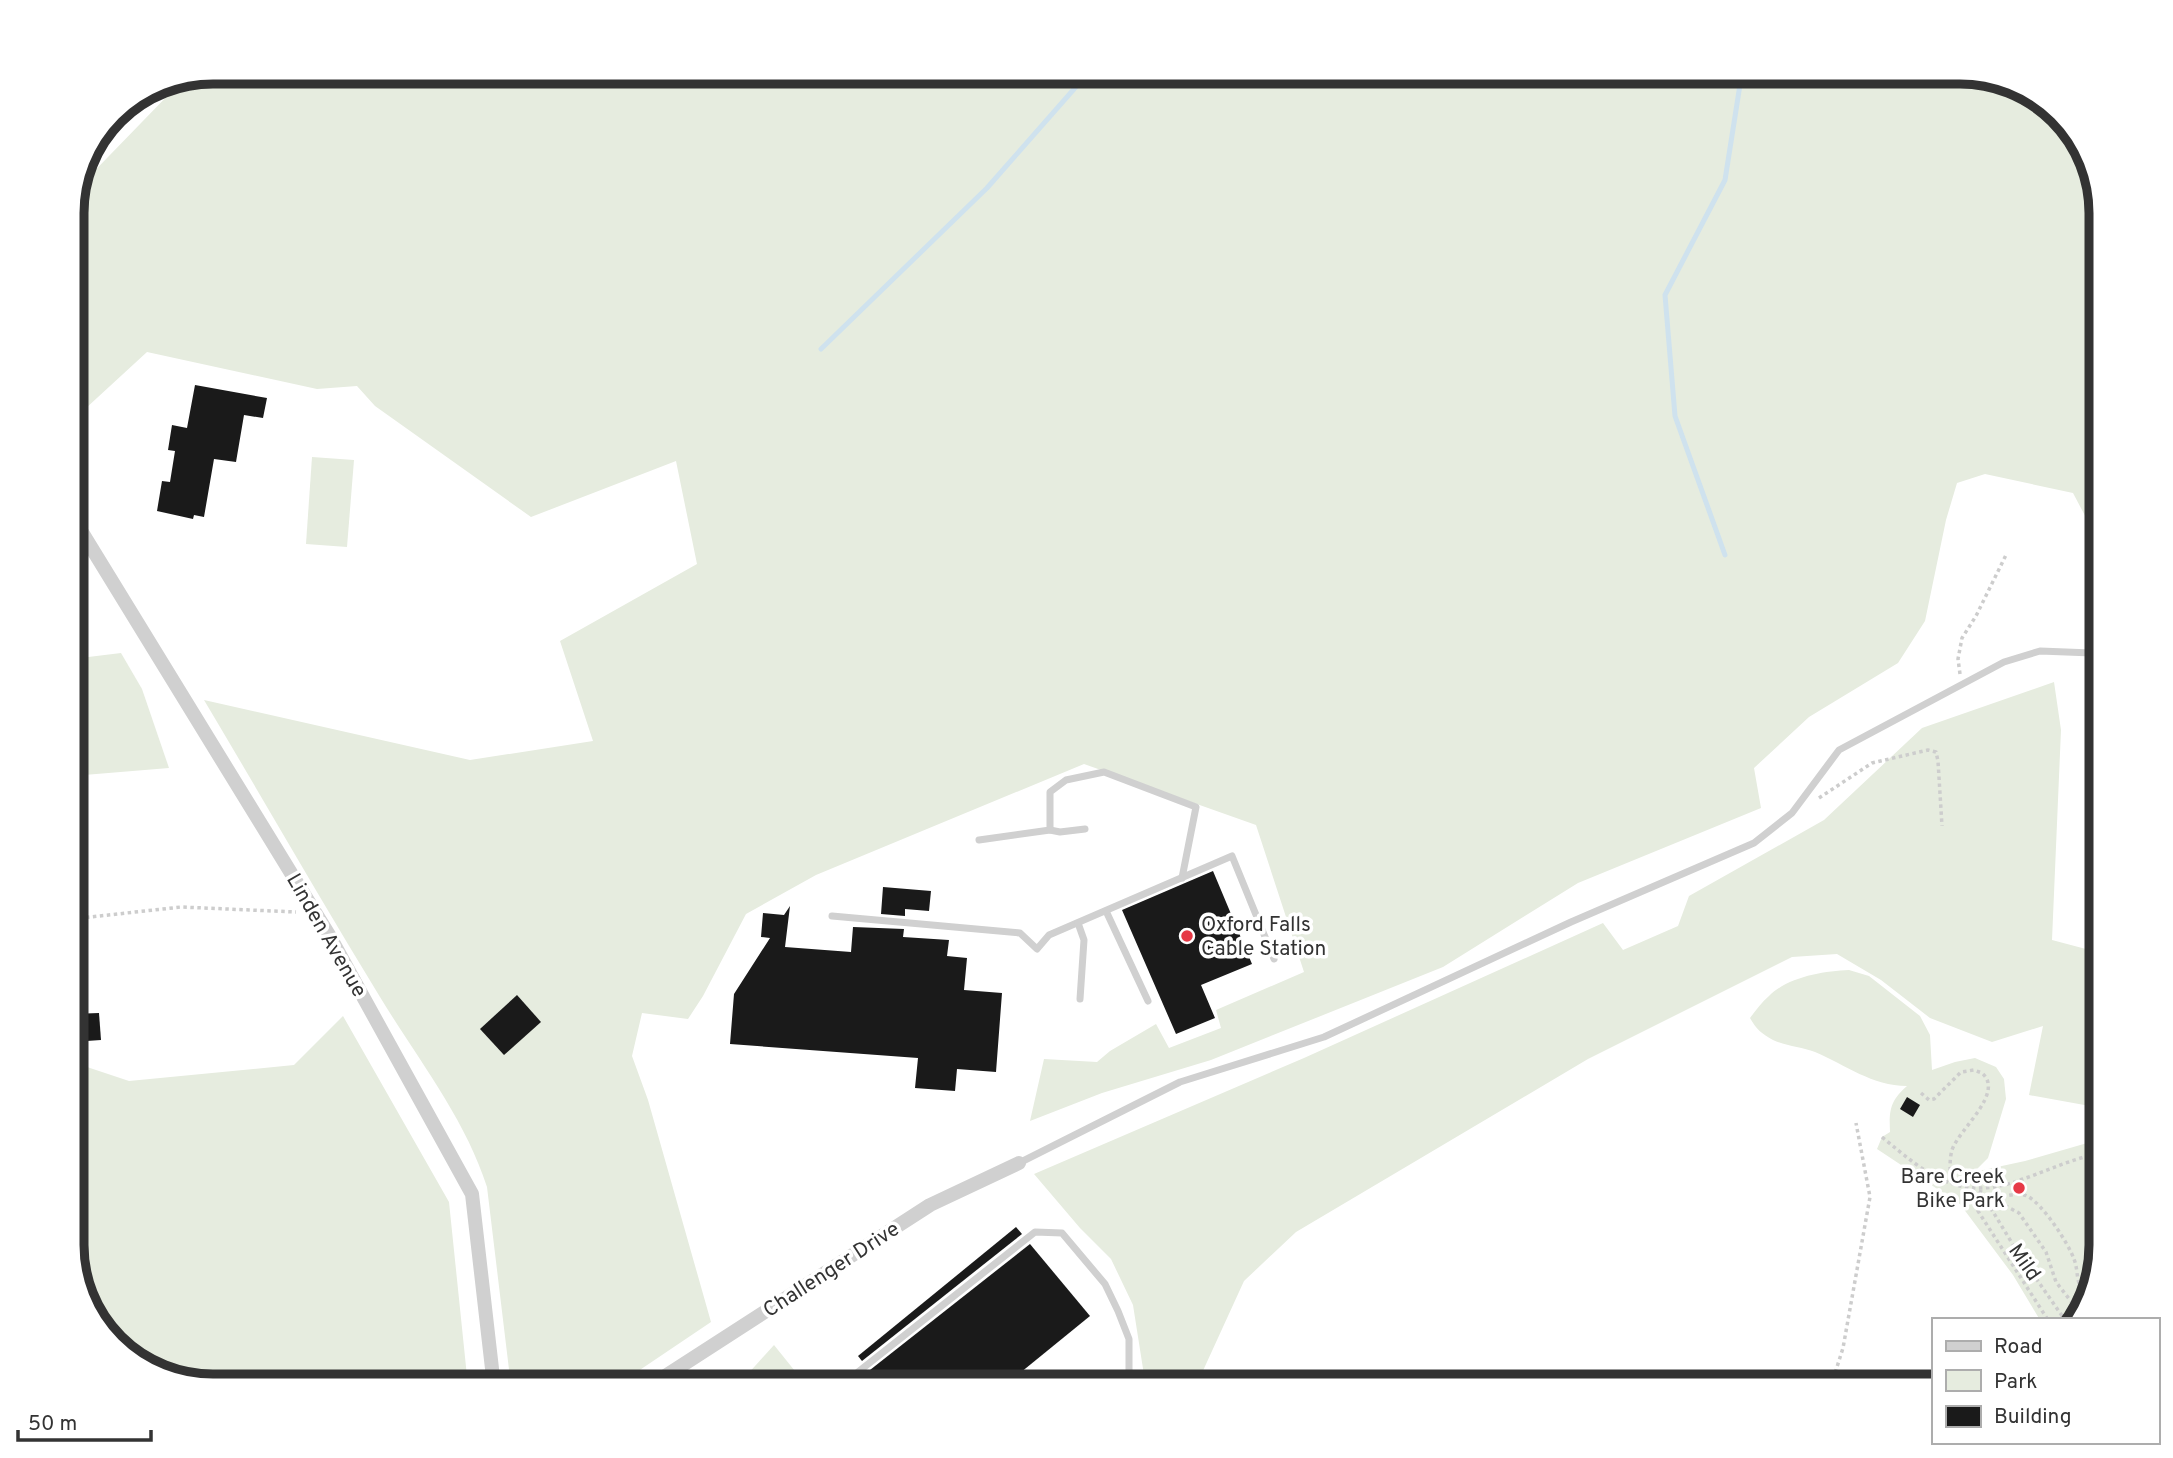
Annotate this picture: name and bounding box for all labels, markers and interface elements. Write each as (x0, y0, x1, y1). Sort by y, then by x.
street label: Linden Avenue (279, 869, 372, 1003)
place label: Oxford Falls Cable Station (1201, 912, 1326, 963)
marker: Oxford Falls Cable Station (1179, 928, 1195, 944)
place label: Bare Creek Bike Park (1900, 1164, 2005, 1215)
marker: Bare Creek Bike Park (2011, 1180, 2027, 1196)
street label: Challenger Drive (759, 1216, 905, 1324)
street label: Mild (2001, 1239, 2046, 1287)
legend (1932, 1318, 2159, 1444)
text: Road (1994, 1334, 2043, 1361)
text: Park (1994, 1369, 2037, 1396)
scale bar (18, 1398, 150, 1442)
text: Building (1994, 1404, 2072, 1431)
text: 50 m (28, 1411, 77, 1438)

